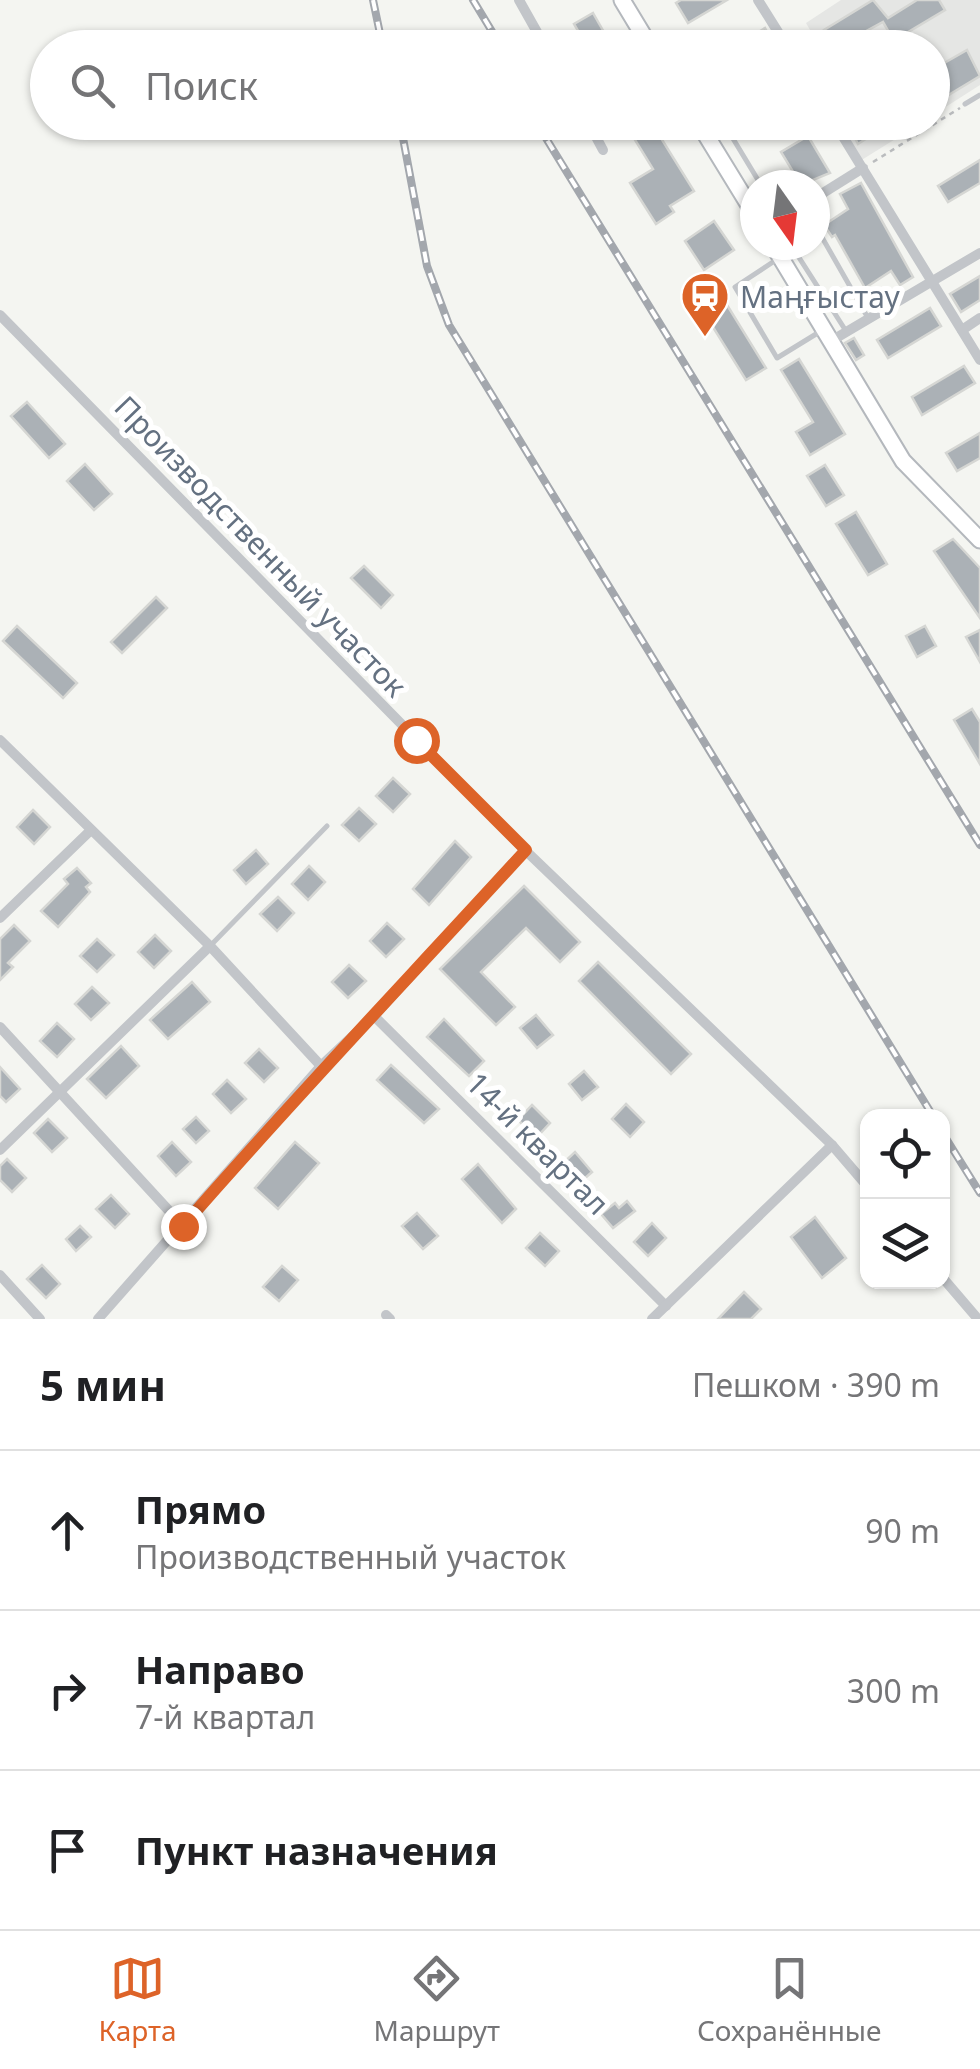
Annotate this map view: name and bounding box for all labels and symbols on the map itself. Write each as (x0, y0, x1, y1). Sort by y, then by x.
north arrow (740, 170, 830, 260)
station icon: Маңғыстау (679, 270, 731, 338)
place label: Маңғыстау (740, 276, 901, 317)
street label: Производственный участок (106, 386, 416, 706)
route start (394, 718, 440, 764)
street label: 14-й квартал (458, 1063, 618, 1223)
route end (161, 1204, 207, 1250)

